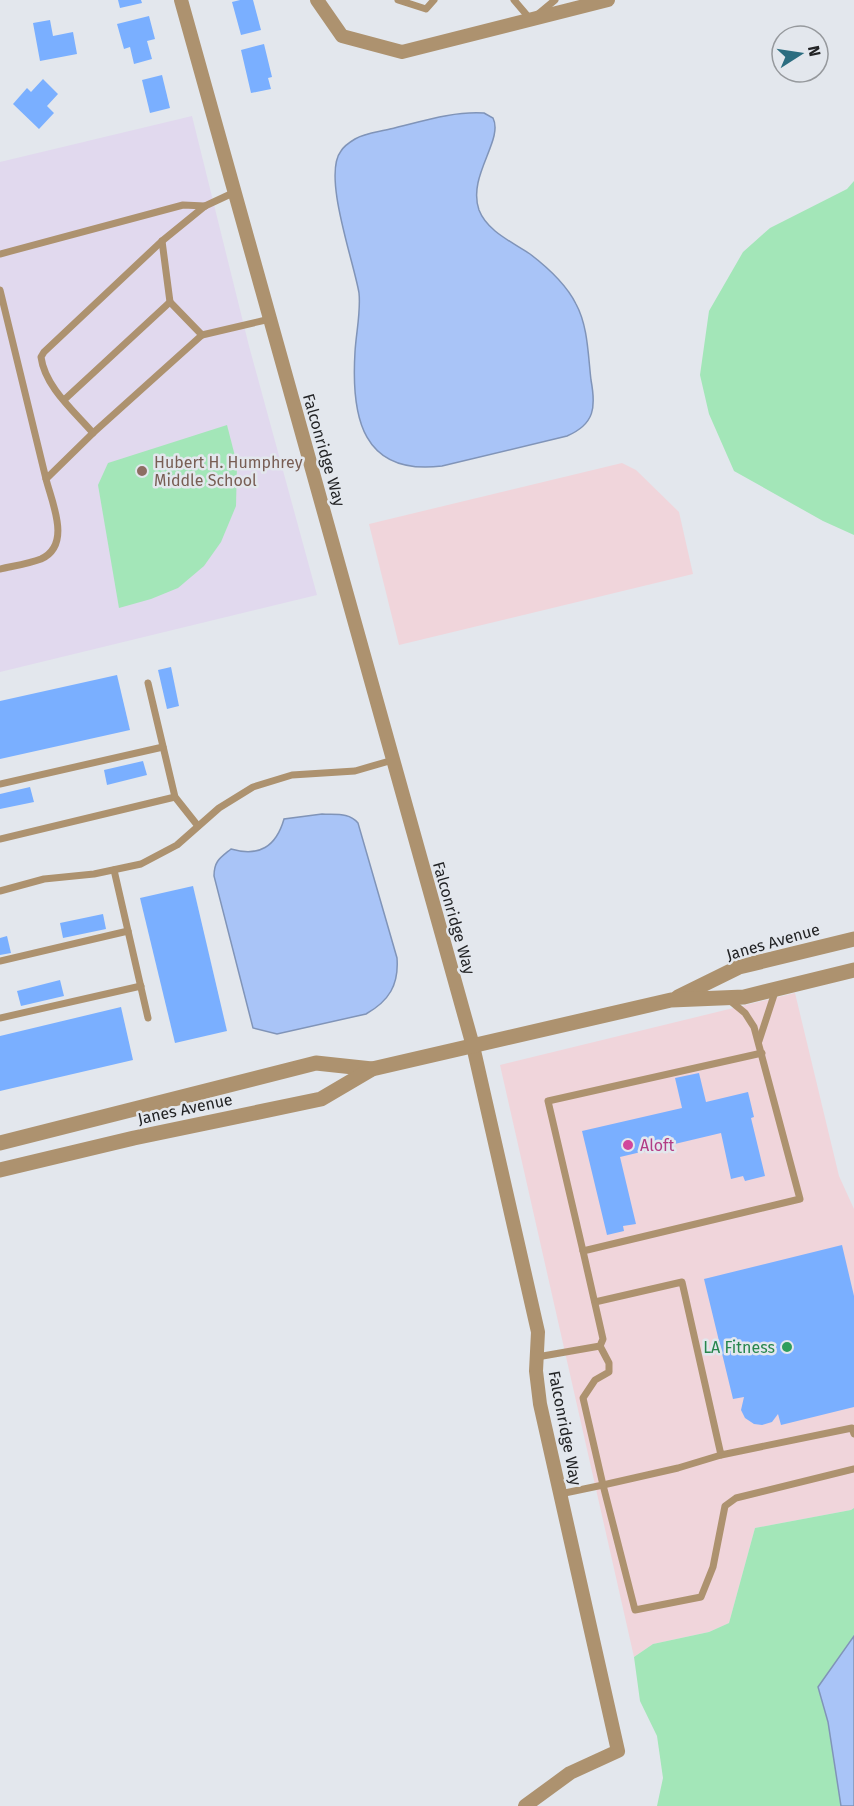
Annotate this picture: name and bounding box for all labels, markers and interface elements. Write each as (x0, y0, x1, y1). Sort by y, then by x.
north arrow (770, 24, 830, 84)
text: N (804, 44, 825, 58)
street label: Falconridge Way (299, 391, 349, 509)
place label: Hubert H. Humphrey Middle School (154, 453, 303, 490)
marker: Hubert H. Humphrey Middle School (135, 464, 149, 478)
street label: Falconridge Way (429, 859, 479, 977)
street label: Janes Avenue (724, 920, 822, 964)
street label: Janes Avenue (136, 1090, 234, 1128)
place label: Aloft (640, 1136, 674, 1155)
marker: Aloft (621, 1138, 635, 1152)
place label: LA Fitness (703, 1338, 775, 1357)
marker: LA Fitness (780, 1340, 794, 1354)
street label: Falconridge Way (545, 1369, 585, 1487)

